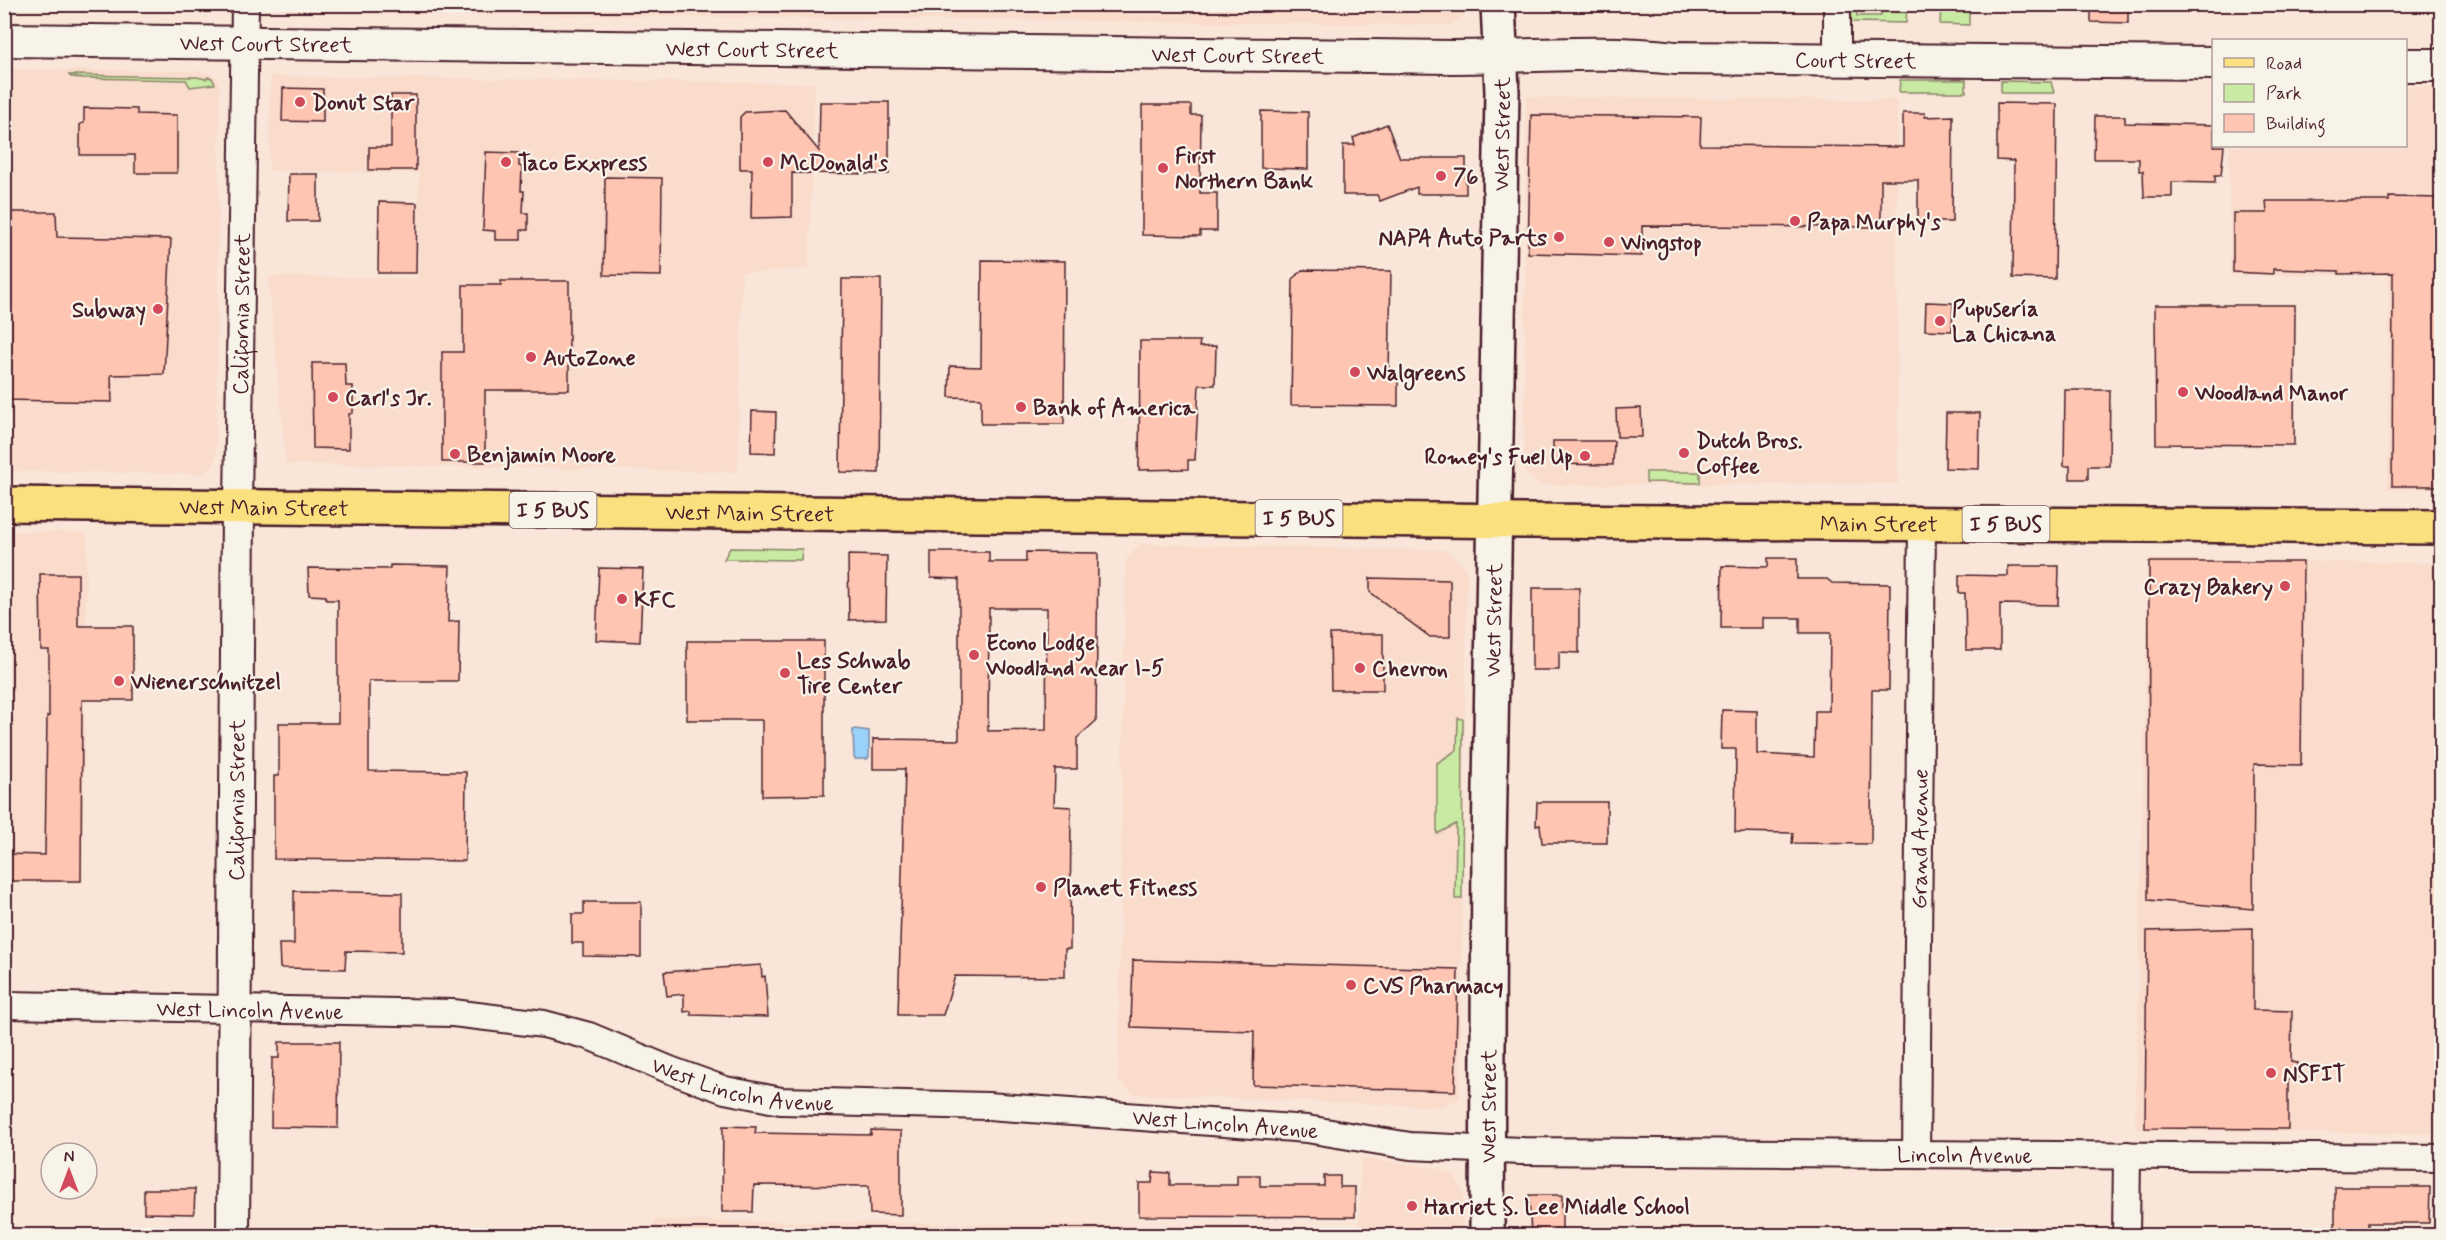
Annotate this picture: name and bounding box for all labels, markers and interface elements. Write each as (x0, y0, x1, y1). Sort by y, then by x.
street label: West Court Street (179, 30, 353, 60)
street label: West Court Street (665, 36, 839, 66)
legend (2212, 39, 2407, 147)
street label: West Court Street (1151, 41, 1325, 71)
street label: Court Street (1795, 47, 1917, 76)
text: Road (2266, 52, 2302, 76)
street label: West Street (1488, 76, 1518, 191)
text: Park (2266, 82, 2302, 106)
place label: Donut Star (312, 90, 415, 118)
marker: Donut Star (293, 95, 307, 109)
text: Building (2266, 112, 2326, 138)
place label: First Northern Bank (1175, 143, 1314, 196)
place label: Taco Exxpress (518, 150, 647, 178)
place label: McDonald's (780, 150, 888, 178)
marker: Taco Exxpress (499, 155, 513, 169)
marker: McDonald's (761, 155, 775, 169)
marker: First Northern Bank (1156, 161, 1170, 175)
place label: 76 (1453, 164, 1479, 192)
marker: 76 (1434, 169, 1448, 183)
place label: Papa Murphy's (1807, 209, 1941, 238)
marker: Papa Murphy's (1788, 214, 1802, 228)
place label: NAPA Auto Parts (1379, 225, 1547, 253)
marker: NAPA Auto Parts (1552, 230, 1566, 244)
place label: Wingstop (1620, 230, 1702, 261)
street label: California Street (228, 233, 258, 395)
marker: Wingstop (1602, 235, 1616, 249)
place label: Pupusería La Chicana (1952, 296, 2056, 349)
place label: Subway (72, 297, 146, 326)
marker: Subway (151, 302, 165, 316)
marker: Pupusería La Chicana (1933, 314, 1947, 328)
place label: AutoZone (543, 345, 636, 373)
marker: AutoZone (524, 350, 538, 364)
place label: Walgreens (1366, 360, 1466, 391)
marker: Walgreens (1348, 365, 1362, 379)
place label: Woodland Manor (2194, 380, 2349, 408)
place label: Carl's Jr. (345, 385, 432, 413)
marker: Woodland Manor (2176, 385, 2190, 399)
marker: Carl's Jr. (326, 390, 340, 404)
place label: Bank of America (1033, 395, 1196, 423)
marker: Bank of America (1014, 400, 1028, 414)
place label: Dutch Bros. Coffee (1696, 428, 1803, 481)
place label: Benjamin Moore (467, 442, 617, 471)
place label: Romey's Fuel Up (1424, 444, 1573, 472)
marker: Dutch Bros. Coffee (1677, 446, 1691, 460)
marker: Benjamin Moore (448, 447, 462, 461)
marker: Romey's Fuel Up (1578, 449, 1592, 463)
road number: I 5 BUS (510, 492, 596, 528)
street label: West Main Street (179, 494, 349, 524)
street label: West Main Street (665, 499, 835, 529)
road number: I 5 BUS (1256, 500, 1342, 536)
road number: I 5 BUS (1962, 506, 2050, 542)
street label: Main Street (1820, 511, 1938, 540)
street label: West Street (1480, 563, 1510, 677)
place label: Crazy Bakery (2143, 574, 2273, 603)
marker: Crazy Bakery (2278, 579, 2292, 593)
place label: KFC (634, 587, 676, 615)
marker: KFC (615, 592, 629, 606)
place label: Econo Lodge Woodland near I-5 (985, 630, 1164, 683)
place label: Les Schwab Tire Center (797, 648, 911, 701)
marker: Econo Lodge Woodland near I-5 (967, 648, 981, 662)
place label: Chevron (1372, 656, 1448, 684)
marker: Chevron (1353, 661, 1367, 675)
marker: Les Schwab Tire Center (778, 666, 792, 680)
place label: Wienerschnitzel (130, 669, 281, 697)
marker: Wienerschnitzel (112, 674, 126, 688)
street label: California Street (223, 719, 254, 881)
street label: Grand Avenue (1906, 769, 1936, 909)
place label: Planet Fitness (1053, 875, 1197, 903)
marker: Planet Fitness (1034, 880, 1048, 894)
place label: CVS Pharmacy (1363, 973, 1503, 1001)
marker: CVS Pharmacy (1344, 978, 1358, 992)
street label: West Lincoln Avenue (156, 996, 344, 1027)
street label: West Street (1475, 1049, 1504, 1163)
street label: West Lincoln Avenue (647, 1052, 834, 1118)
place label: NSFIT (2283, 1061, 2347, 1089)
marker: NSFIT (2264, 1066, 2278, 1080)
street label: West Lincoln Avenue (1131, 1104, 1321, 1147)
north arrow (39, 1141, 99, 1201)
street label: Lincoln Avenue (1897, 1142, 2033, 1171)
text: N (64, 1147, 74, 1168)
place label: Harriet S. Lee Middle School (1424, 1194, 1690, 1222)
marker: Harriet S. Lee Middle School (1405, 1199, 1419, 1213)

